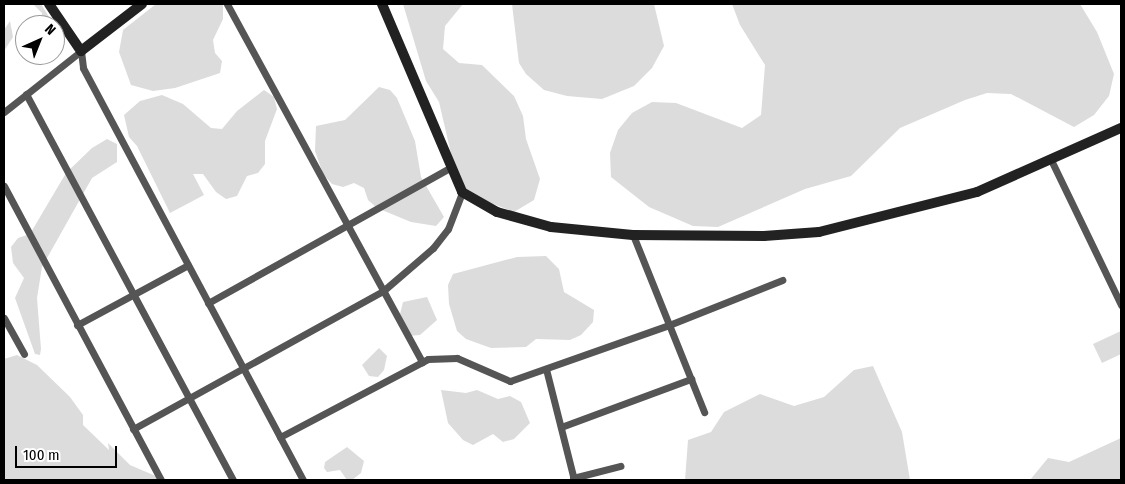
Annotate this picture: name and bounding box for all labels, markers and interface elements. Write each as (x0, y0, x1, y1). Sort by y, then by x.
north arrow (15, 15, 65, 65)
text: N (41, 21, 59, 39)
scale bar (18, 436, 120, 468)
text: 100 m (23, 446, 60, 464)

